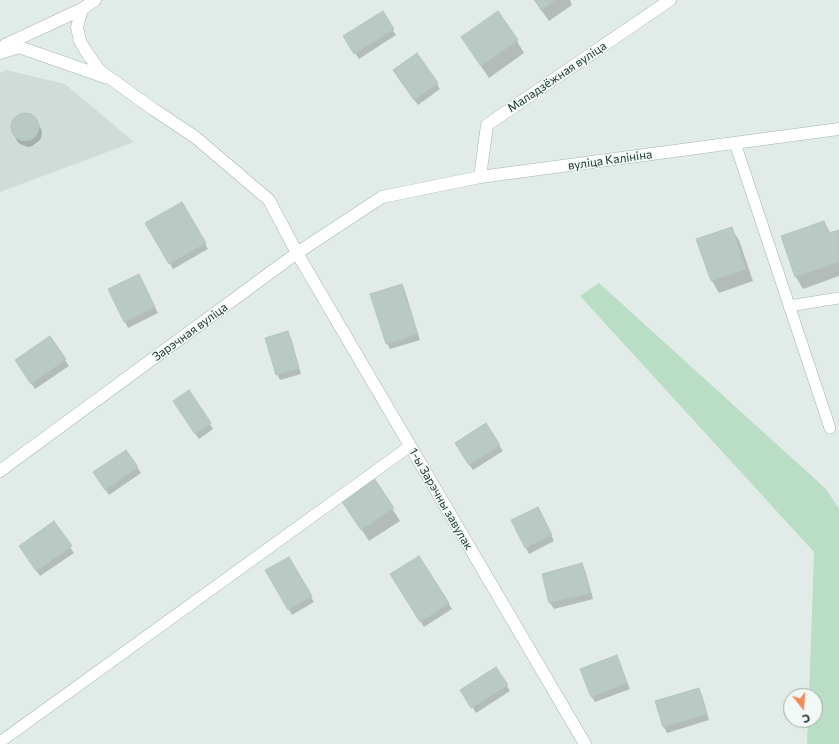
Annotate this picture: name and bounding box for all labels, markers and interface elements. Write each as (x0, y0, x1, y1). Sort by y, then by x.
street label: Маладзёжная вуліца (505, 38, 609, 116)
street label: вуліца Калініна (567, 147, 653, 173)
street label: Зарэчная вуліца (150, 300, 230, 364)
street label: 1-ы Зарэчны завулак (406, 445, 476, 553)
north arrow (783, 688, 823, 728)
text: С (801, 712, 812, 726)

